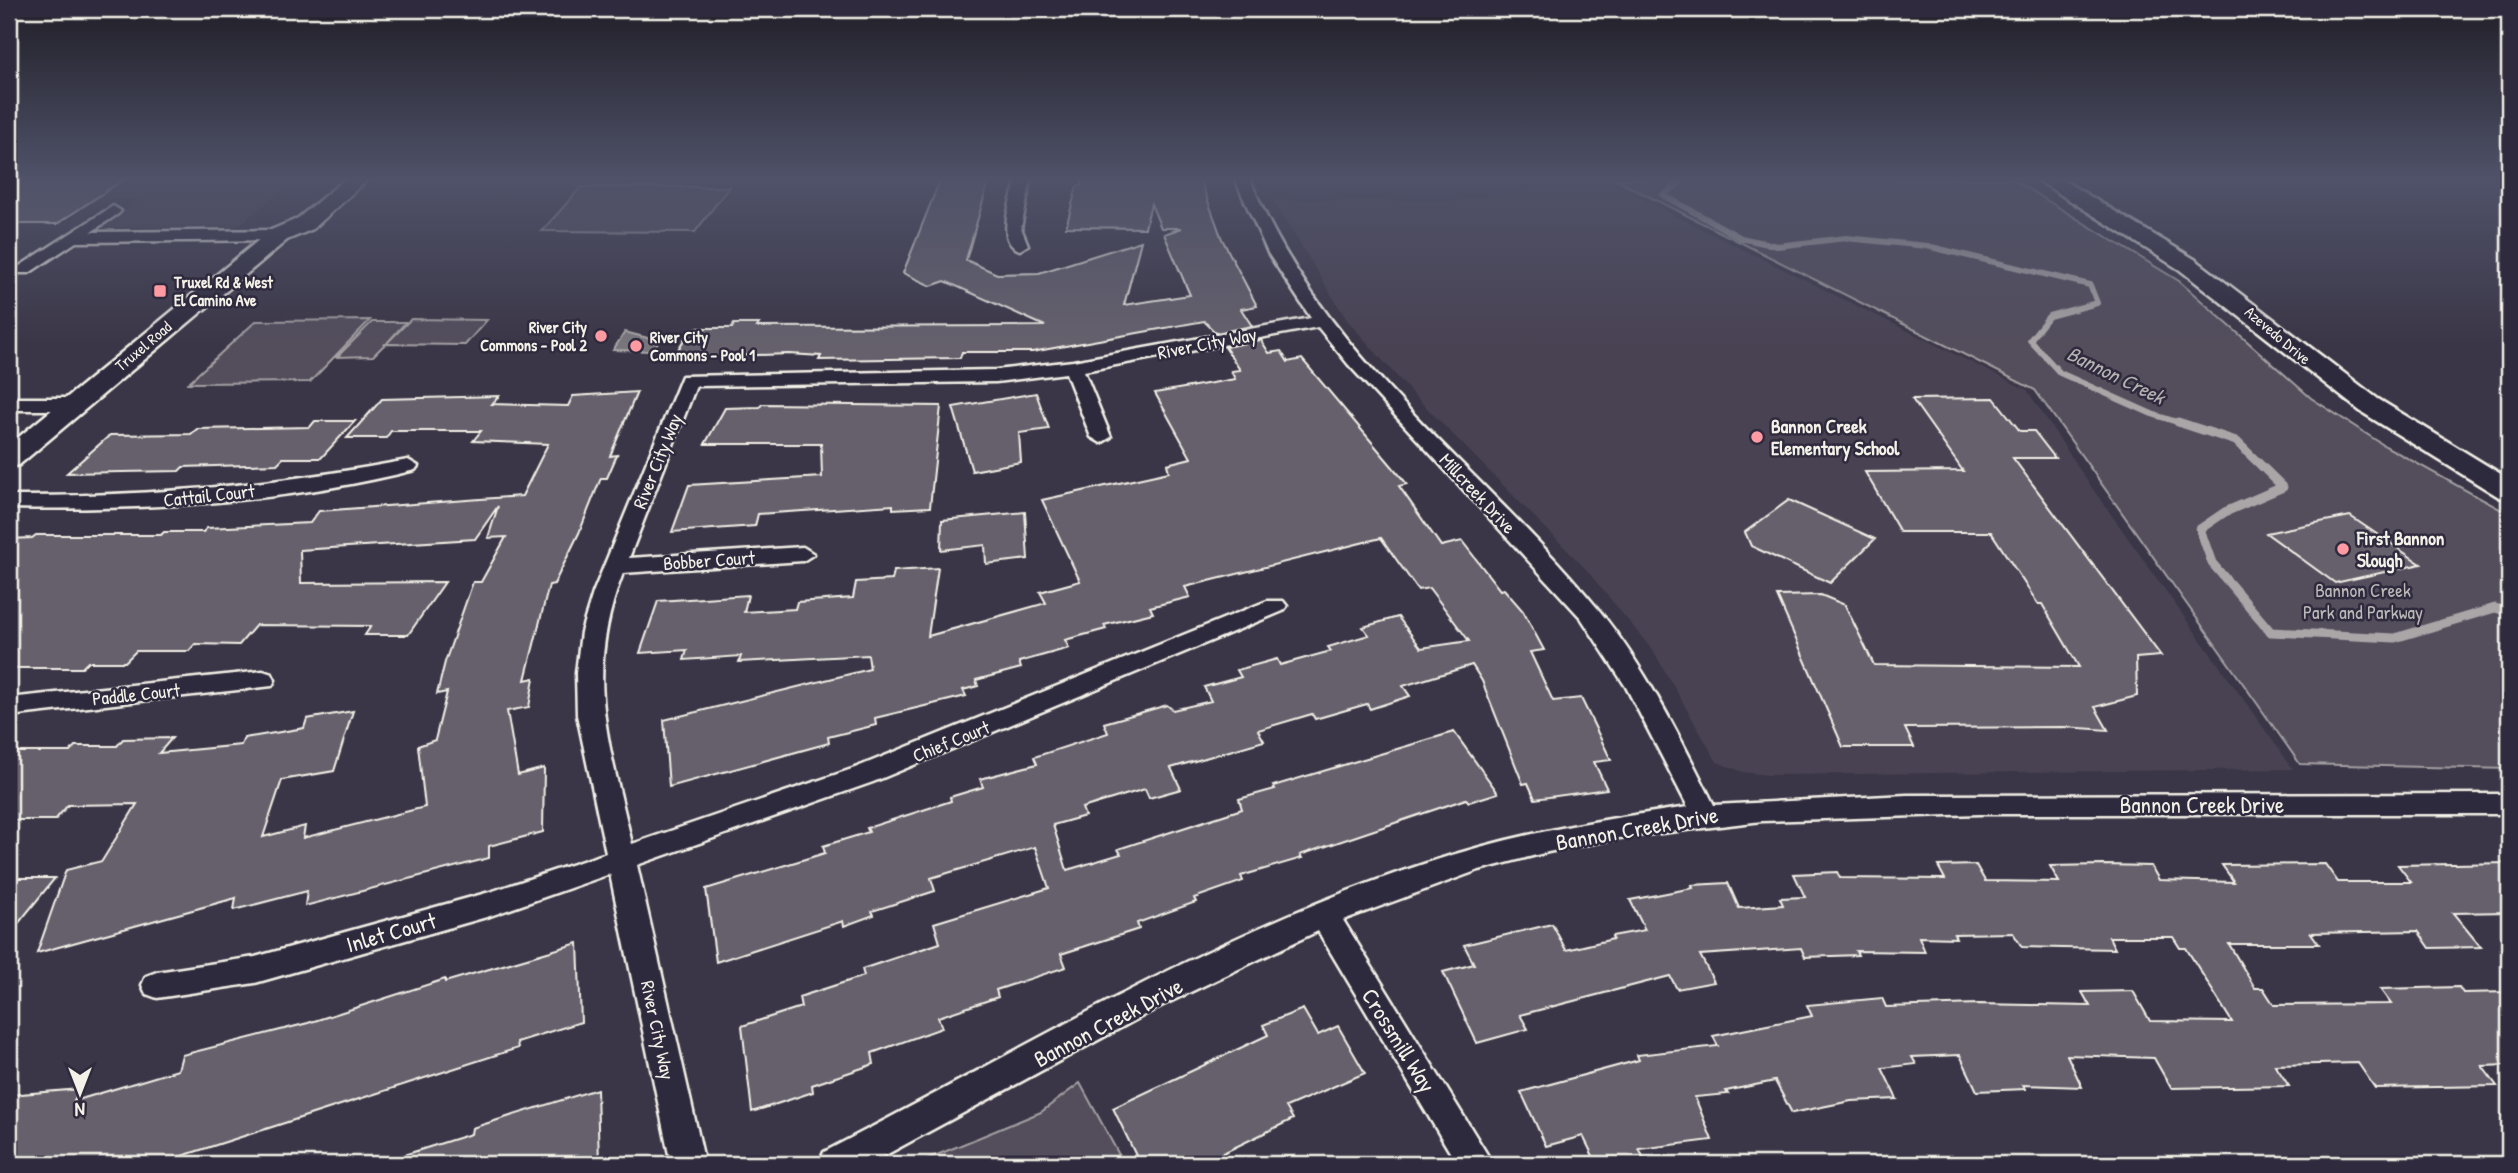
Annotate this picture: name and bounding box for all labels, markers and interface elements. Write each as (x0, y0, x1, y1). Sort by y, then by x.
place label: Truxel Rd & West El Camino Ave (173, 271, 273, 311)
marker: Truxel Rd & West El Camino Ave (152, 283, 168, 299)
street label: Azevedo Drive (2240, 301, 2316, 370)
street label: Truxel Road (110, 316, 176, 376)
place label: River City Commons - Pool 2 (480, 316, 588, 356)
street label: River City Way (1155, 321, 1259, 365)
place label: River City Commons - Pool 1 (650, 326, 755, 366)
marker: River City Commons - Pool 2 (593, 328, 609, 344)
marker: River City Commons - Pool 1 (628, 338, 644, 354)
water label: Bannon Creek (2062, 339, 2172, 412)
street label: River City Way (626, 410, 688, 512)
place label: Bannon Creek Elementary School (1771, 413, 1900, 462)
marker: Bannon Creek Elementary School (1749, 429, 1765, 445)
street label: Millcreek Drive (1434, 447, 1522, 539)
street label: Cattail Court (162, 477, 256, 513)
place label: First Bannon Slough (2356, 525, 2445, 574)
marker: First Bannon Slough (2335, 541, 2351, 557)
street label: Bobber Court (662, 544, 756, 576)
park label: Bannon Creek Park and Parkway (2303, 577, 2423, 625)
street label: Paddle Court (91, 676, 182, 712)
street label: Chief Court (909, 714, 994, 768)
street label: Bannon Creek Drive (2120, 789, 2284, 820)
street label: Bannon Creek Drive (1553, 798, 1721, 858)
street label: Inlet Court (342, 904, 441, 960)
street label: Bannon Creek Drive (1028, 970, 1188, 1074)
street label: River City Way (635, 978, 681, 1082)
street label: Crossmill Way (1355, 982, 1443, 1098)
north arrow (46, 1058, 116, 1128)
text: N (75, 1097, 85, 1123)

